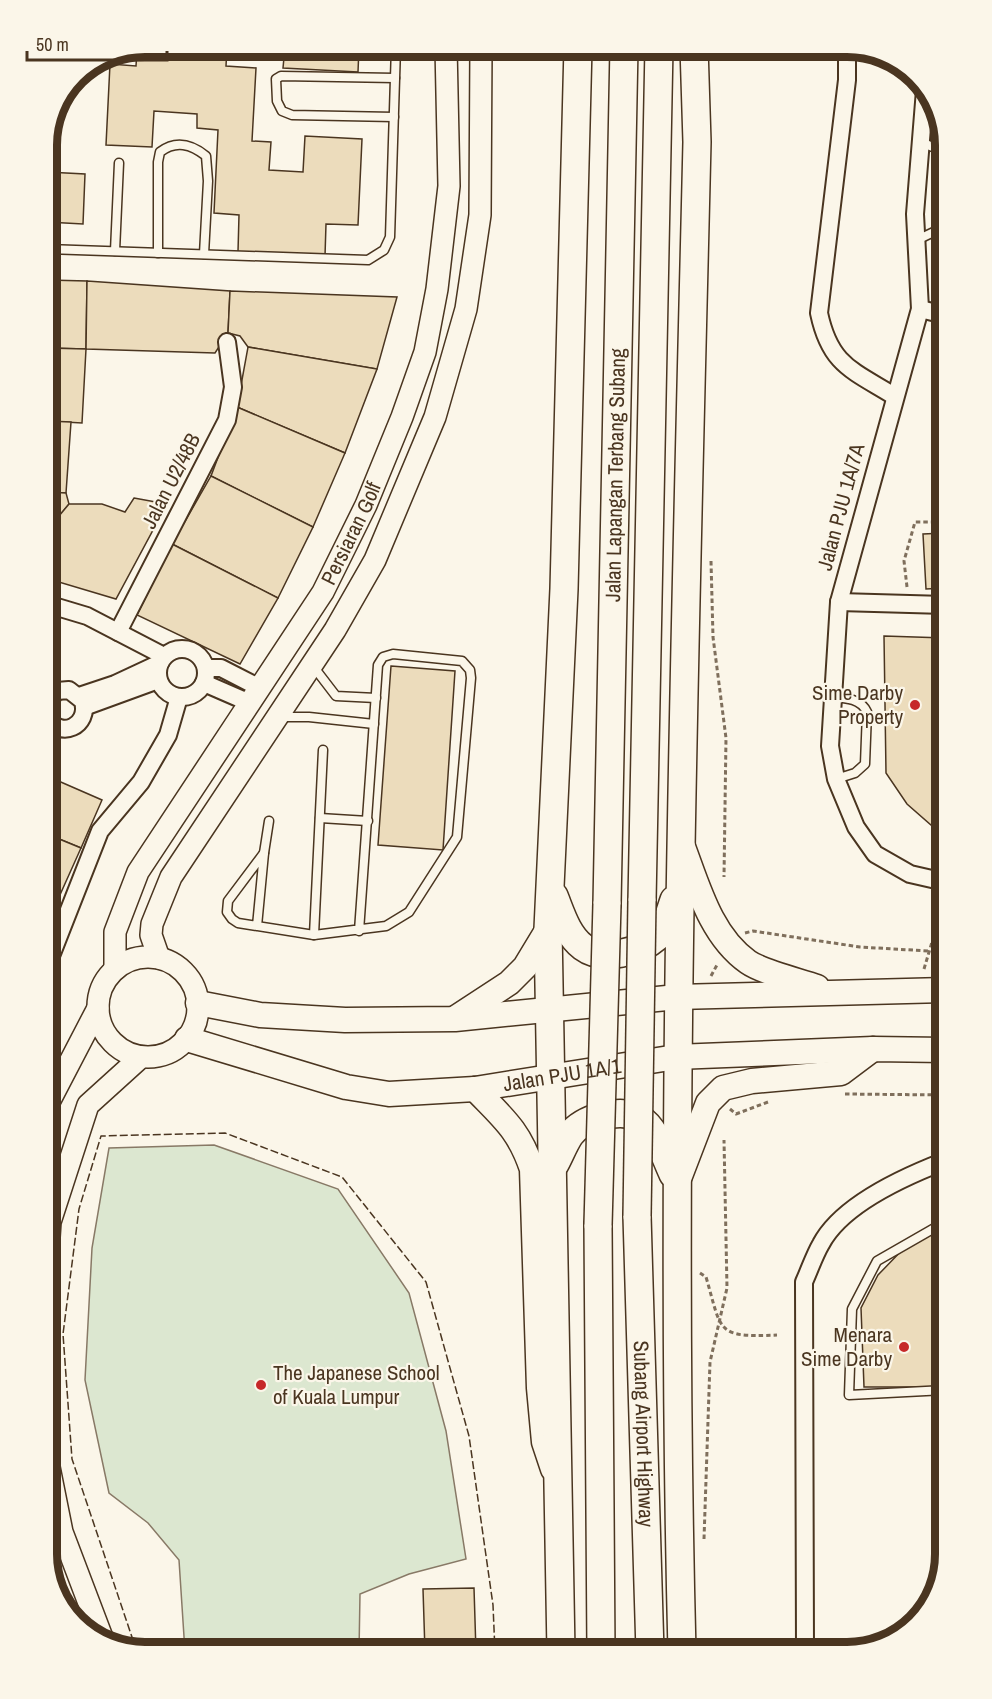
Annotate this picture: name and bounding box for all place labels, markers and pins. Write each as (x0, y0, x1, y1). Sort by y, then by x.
place label: Sime Darby Property (812, 678, 903, 731)
marker: Sime Darby Property (908, 698, 922, 712)
place label: Menara Sime Darby (801, 1320, 892, 1373)
marker: Menara Sime Darby (897, 1340, 911, 1354)
place label: The Japanese School of Kuala Lumpur (273, 1358, 440, 1411)
marker: The Japanese School of Kuala Lumpur (254, 1378, 268, 1392)

